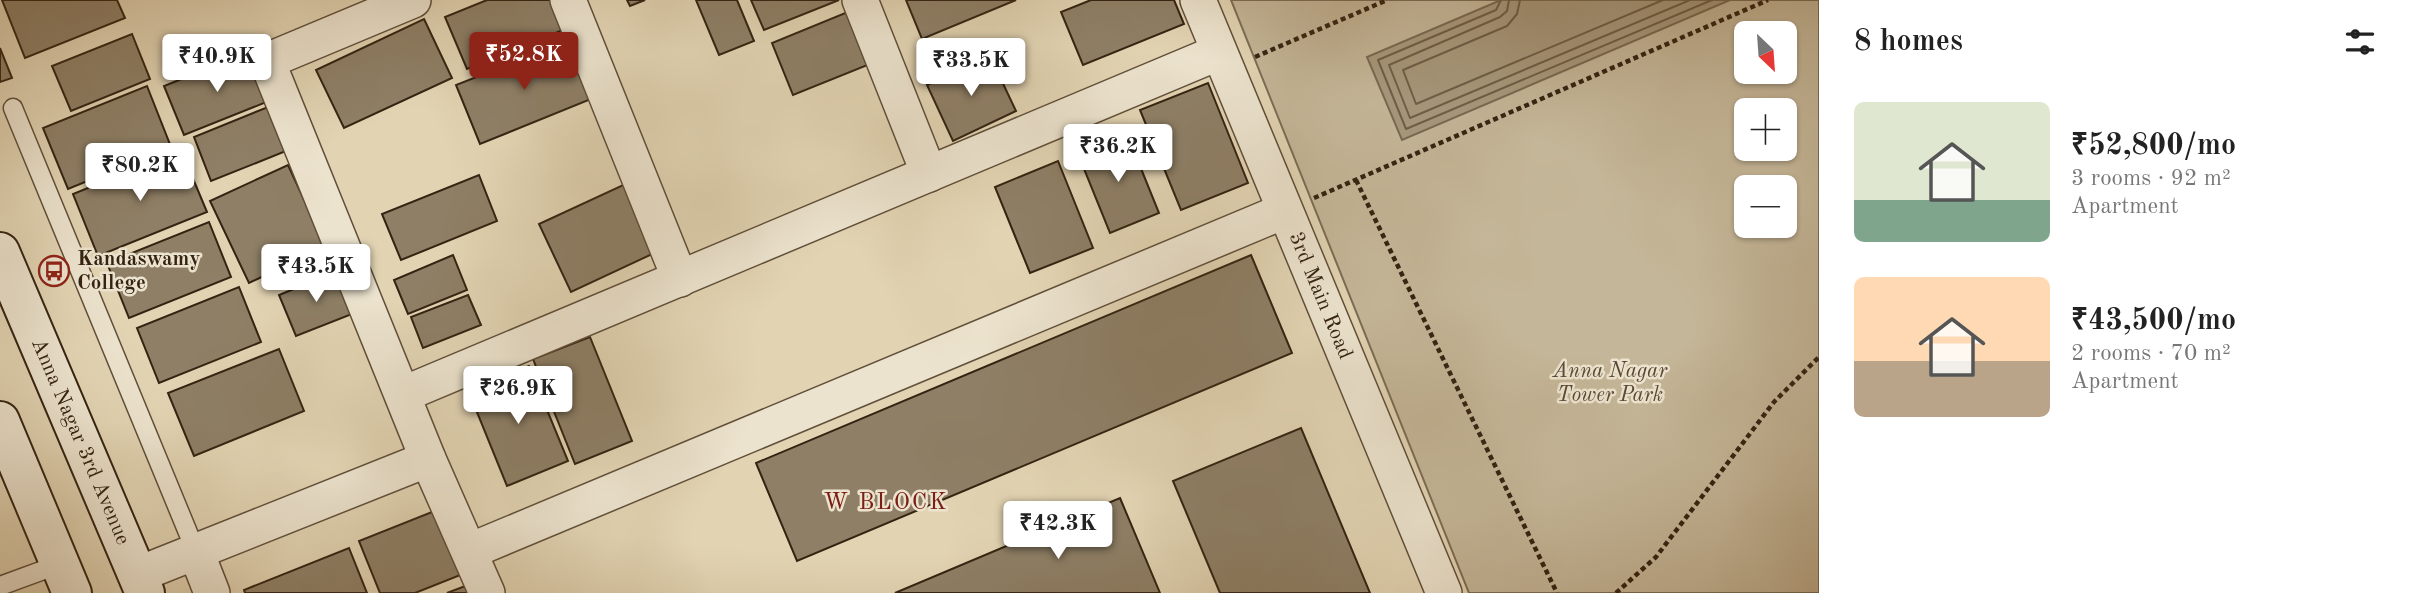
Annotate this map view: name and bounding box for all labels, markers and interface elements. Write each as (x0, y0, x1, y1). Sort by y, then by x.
north arrow (1734, 21, 1797, 84)
map controls (1734, 21, 1797, 238)
icon: filters (2341, 23, 2379, 61)
text: 8 homes (1854, 27, 1963, 57)
pin: ₹52.8K (467, 32, 581, 92)
pin: ₹40.9K (160, 34, 274, 94)
pin: ₹33.5K (914, 38, 1028, 98)
text: ₹52.8K (485, 43, 563, 66)
text: ₹40.9K (178, 45, 256, 68)
text: ₹33.5K (932, 49, 1010, 72)
button: + (1734, 98, 1797, 161)
pin: ₹36.2K (1061, 124, 1175, 184)
icon: home (1910, 130, 1994, 214)
text: ₹52,800/mo (2071, 131, 2236, 161)
text: ₹36.2K (1079, 135, 1157, 158)
pin: ₹80.2K (83, 144, 197, 203)
text: ₹80.2K (101, 154, 179, 177)
text: 3 rooms · 92 m² (2071, 167, 2231, 190)
button: − (1734, 175, 1797, 238)
text: Apartment (2071, 195, 2179, 218)
street label: 3rd Main Road (1285, 229, 1356, 362)
pin: ₹43.5K (259, 244, 373, 304)
place label: Kandaswamy College (77, 249, 200, 294)
bus stop icon: Kandaswamy College (37, 254, 71, 288)
text: ₹43.5K (277, 255, 355, 278)
icon: home (1910, 305, 1994, 389)
text: ₹43,500/mo (2071, 306, 2236, 336)
street label: Anna Nagar 3rd Avenue (27, 335, 134, 548)
text: 2 rooms · 70 m² (2071, 342, 2231, 365)
park label: Anna Nagar Tower Park (1552, 361, 1668, 406)
pin: ₹26.9K (461, 366, 575, 426)
text: Apartment (2071, 370, 2179, 393)
text: ₹26.9K (479, 377, 557, 400)
district label: W BLOCK (823, 491, 949, 514)
pin: ₹42.3K (1001, 502, 1115, 561)
text: ₹42.3K (1019, 512, 1097, 535)

